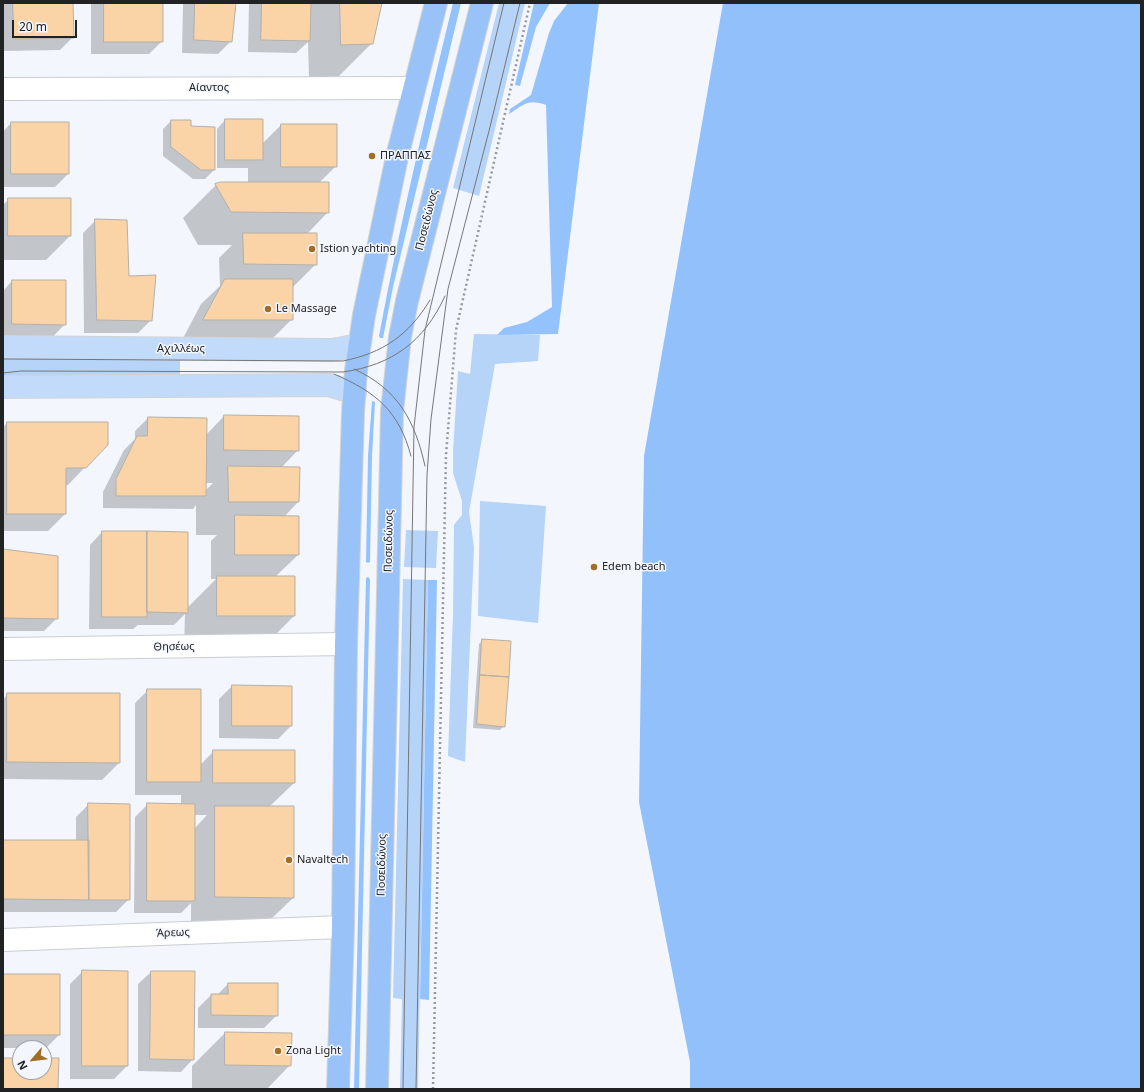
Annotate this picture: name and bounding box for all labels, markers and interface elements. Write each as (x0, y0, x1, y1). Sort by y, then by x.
scale bar (14, 12, 79, 38)
text: 20 m (19, 18, 47, 35)
street label: Αίαντος (189, 81, 229, 95)
place label: ΠΡΑΠΠΑΣ (380, 149, 431, 163)
marker: ΠΡΑΠΠΑΣ (367, 151, 377, 161)
street label: Ποσειδώνος (413, 188, 441, 252)
place label: Istion yachting (320, 242, 396, 256)
marker: Istion yachting (307, 244, 317, 254)
place label: Le Massage (276, 302, 337, 316)
marker: Le Massage (263, 304, 273, 314)
street label: Αχιλλέως (157, 342, 205, 356)
street label: Ποσειδώνος (382, 510, 396, 572)
place label: Edem beach (602, 560, 665, 574)
marker: Edem beach (589, 562, 599, 572)
street label: Θησέως (153, 640, 195, 654)
street label: Ποσειδώνος (375, 834, 389, 896)
place label: Navaltech (297, 853, 348, 867)
marker: Navaltech (284, 855, 294, 865)
street label: Άρεως (156, 926, 190, 940)
north arrow (12, 1040, 52, 1080)
place label: Zona Light (286, 1044, 341, 1058)
marker: Zona Light (273, 1046, 283, 1056)
text: N (13, 1058, 31, 1073)

